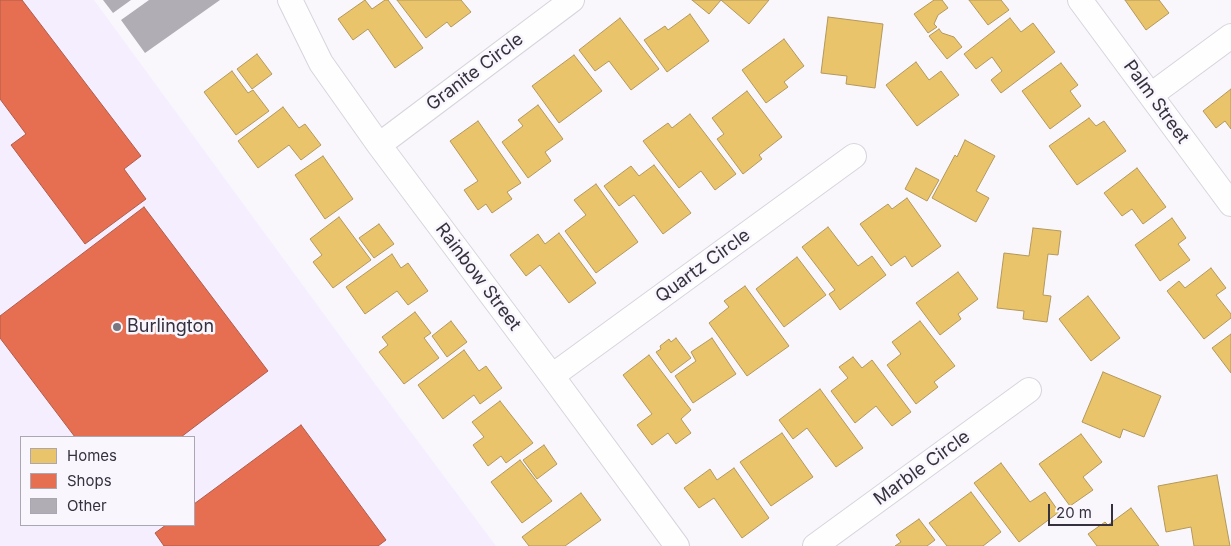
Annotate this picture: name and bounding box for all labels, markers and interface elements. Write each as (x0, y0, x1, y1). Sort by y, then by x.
street label: Granite Circle (422, 29, 528, 115)
street label: Palm Street (1119, 56, 1193, 148)
street label: Rainbow Street (431, 219, 525, 335)
street label: Quartz Circle (652, 224, 754, 308)
place label: Burlington (127, 316, 214, 338)
marker: Burlington (111, 321, 123, 333)
street label: Marble Circle (870, 426, 974, 510)
legend (20, 436, 195, 526)
text: Homes (67, 446, 117, 465)
text: Shops (67, 471, 112, 490)
scale bar (1051, 494, 1116, 526)
text: Other (67, 496, 107, 515)
text: 20 m (1056, 503, 1092, 522)

